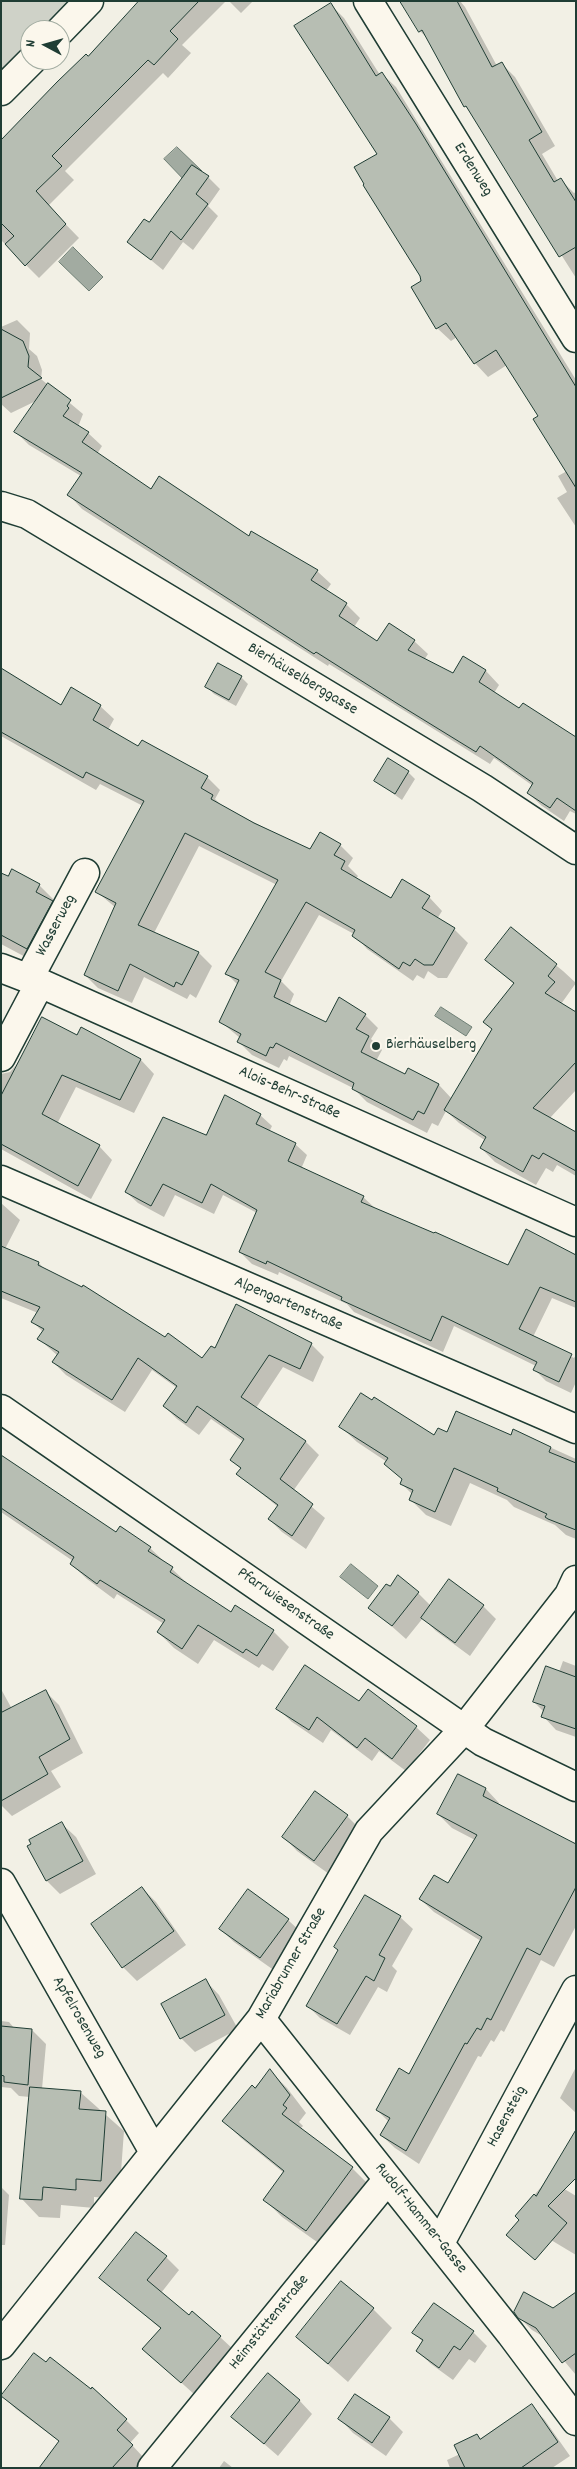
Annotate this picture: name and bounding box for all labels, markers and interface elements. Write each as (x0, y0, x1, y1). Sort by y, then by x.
north arrow (20, 20, 70, 70)
text: N (21, 39, 41, 48)
street label: Erdenweg (448, 140, 496, 200)
street label: Bierhäuselberggasse (243, 640, 361, 720)
street label: Wasserweg (33, 892, 81, 960)
place label: Bierhäuselberg (386, 1036, 476, 1056)
marker: Bierhäuselberg (370, 1040, 382, 1052)
street label: Alois-Behr-Straße (235, 1063, 343, 1125)
street label: Alpengartenstraße (231, 1274, 345, 1336)
street label: Pfarrwiesenstraße (233, 1564, 337, 1646)
street label: Mariabrunner Straße (252, 1905, 332, 2023)
street label: Apfelrosenweg (47, 1974, 109, 2062)
street label: Hasensteig (484, 2083, 532, 2151)
street label: Rudolf-Hammer-Gasse (370, 2160, 470, 2278)
street label: Heimstättenstraße (226, 2272, 314, 2374)

